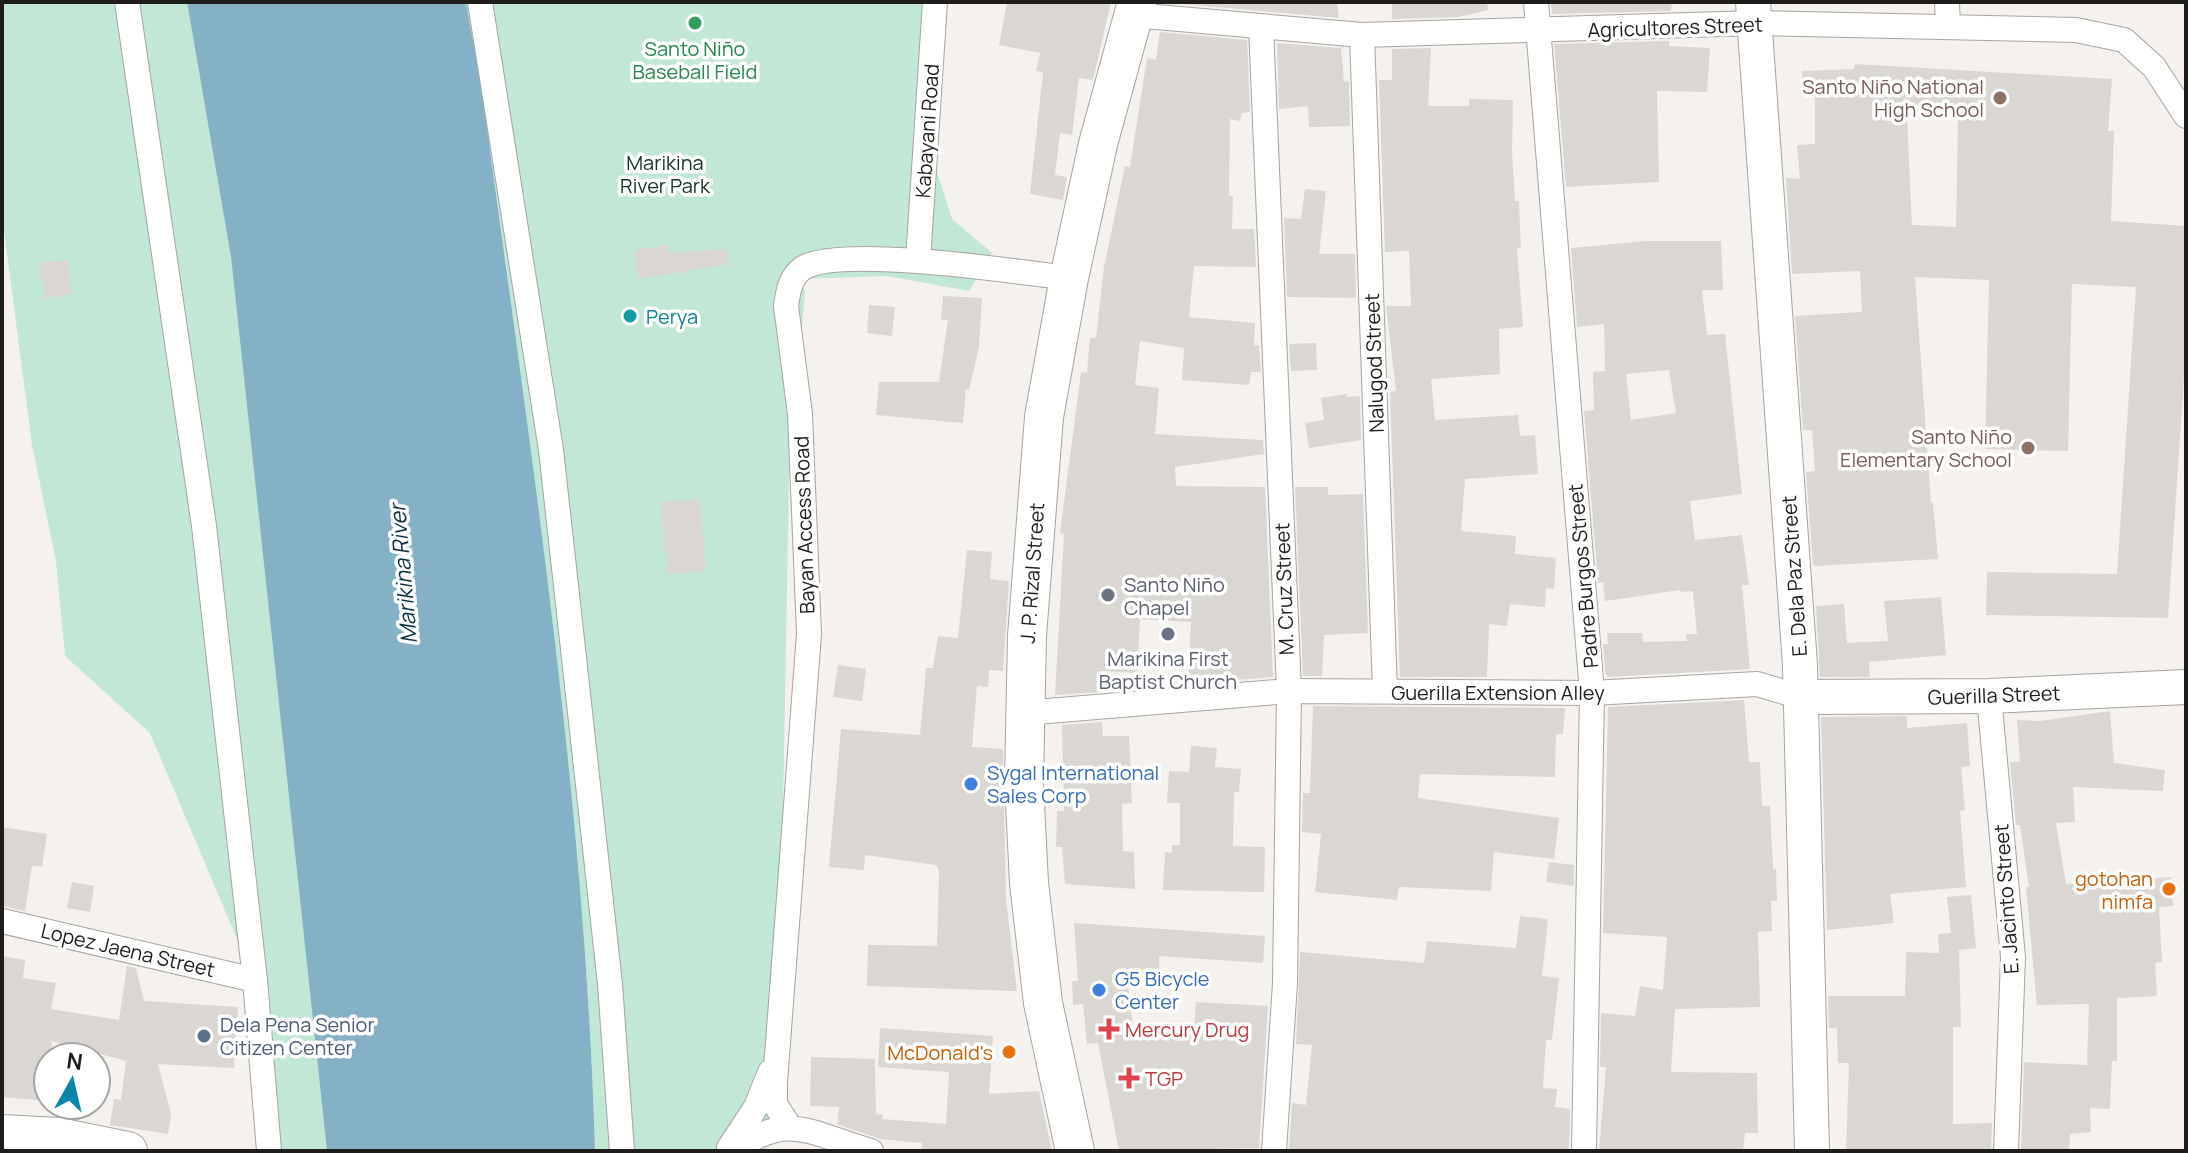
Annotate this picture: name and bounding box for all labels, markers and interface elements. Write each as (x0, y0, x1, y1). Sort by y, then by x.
street label: Agricultores Street (1587, 10, 1763, 44)
marker: Santo Niño Baseball Field (686, 14, 704, 32)
place label: Santo Niño Baseball Field (633, 35, 757, 85)
street label: Kabayani Road (909, 63, 945, 199)
place label: Santo Niño National High School (1802, 73, 1984, 123)
marker: Santo Niño National High School (1991, 89, 2009, 107)
park label: Marikina River Park (620, 149, 711, 199)
street label: Nalugod Street (1358, 293, 1390, 433)
place label: Perya (646, 303, 698, 330)
marker: Perya (621, 307, 639, 325)
place label: Santo Niño Elementary School (1840, 423, 2012, 473)
street label: Bayan Access Road (787, 435, 821, 615)
marker: Santo Niño Elementary School (2019, 439, 2037, 457)
street label: Padre Burgos Street (1561, 483, 1605, 669)
street label: E. Dela Paz Street (1775, 495, 1813, 657)
water label: Marikina River (382, 500, 424, 645)
street label: J. P. Rizal Street (1014, 502, 1050, 644)
street label: M. Cruz Street (1268, 522, 1300, 656)
place label: Santo Niño Chapel (1124, 571, 1225, 621)
marker: Santo Niño Chapel (1099, 586, 1117, 604)
marker: Marikina First Baptist Church (1159, 625, 1177, 643)
place label: Marikina First Baptist Church (1099, 645, 1237, 695)
street label: Guerilla Extension Alley (1391, 679, 1605, 706)
street label: Guerilla Street (1927, 679, 2061, 711)
place label: Sygal International Sales Corp (987, 759, 1159, 809)
marker: Sygal International Sales Corp (962, 775, 980, 793)
street label: E. Jacinto Street (1987, 823, 2025, 975)
place label: gotohan nimfa (2075, 865, 2153, 915)
marker: gotohan nimfa (2160, 880, 2178, 898)
street label: Lopez Jaena Street (38, 917, 218, 983)
place label: G5 Bicycle Center (1115, 965, 1210, 1015)
marker: G5 Bicycle Center (1090, 981, 1108, 999)
place label: Dela Pena Senior Citizen Center (220, 1011, 375, 1061)
place label: Mercury Drug (1125, 1016, 1249, 1043)
marker: Mercury Drug (1100, 1020, 1118, 1038)
marker: Dela Pena Senior Citizen Center (195, 1027, 213, 1045)
place label: McDonald's (887, 1039, 993, 1066)
north arrow (32, 1041, 112, 1121)
marker: McDonald's (1000, 1043, 1018, 1061)
text: N (65, 1045, 85, 1077)
place label: TGP (1145, 1065, 1183, 1092)
marker: TGP (1120, 1069, 1138, 1087)

